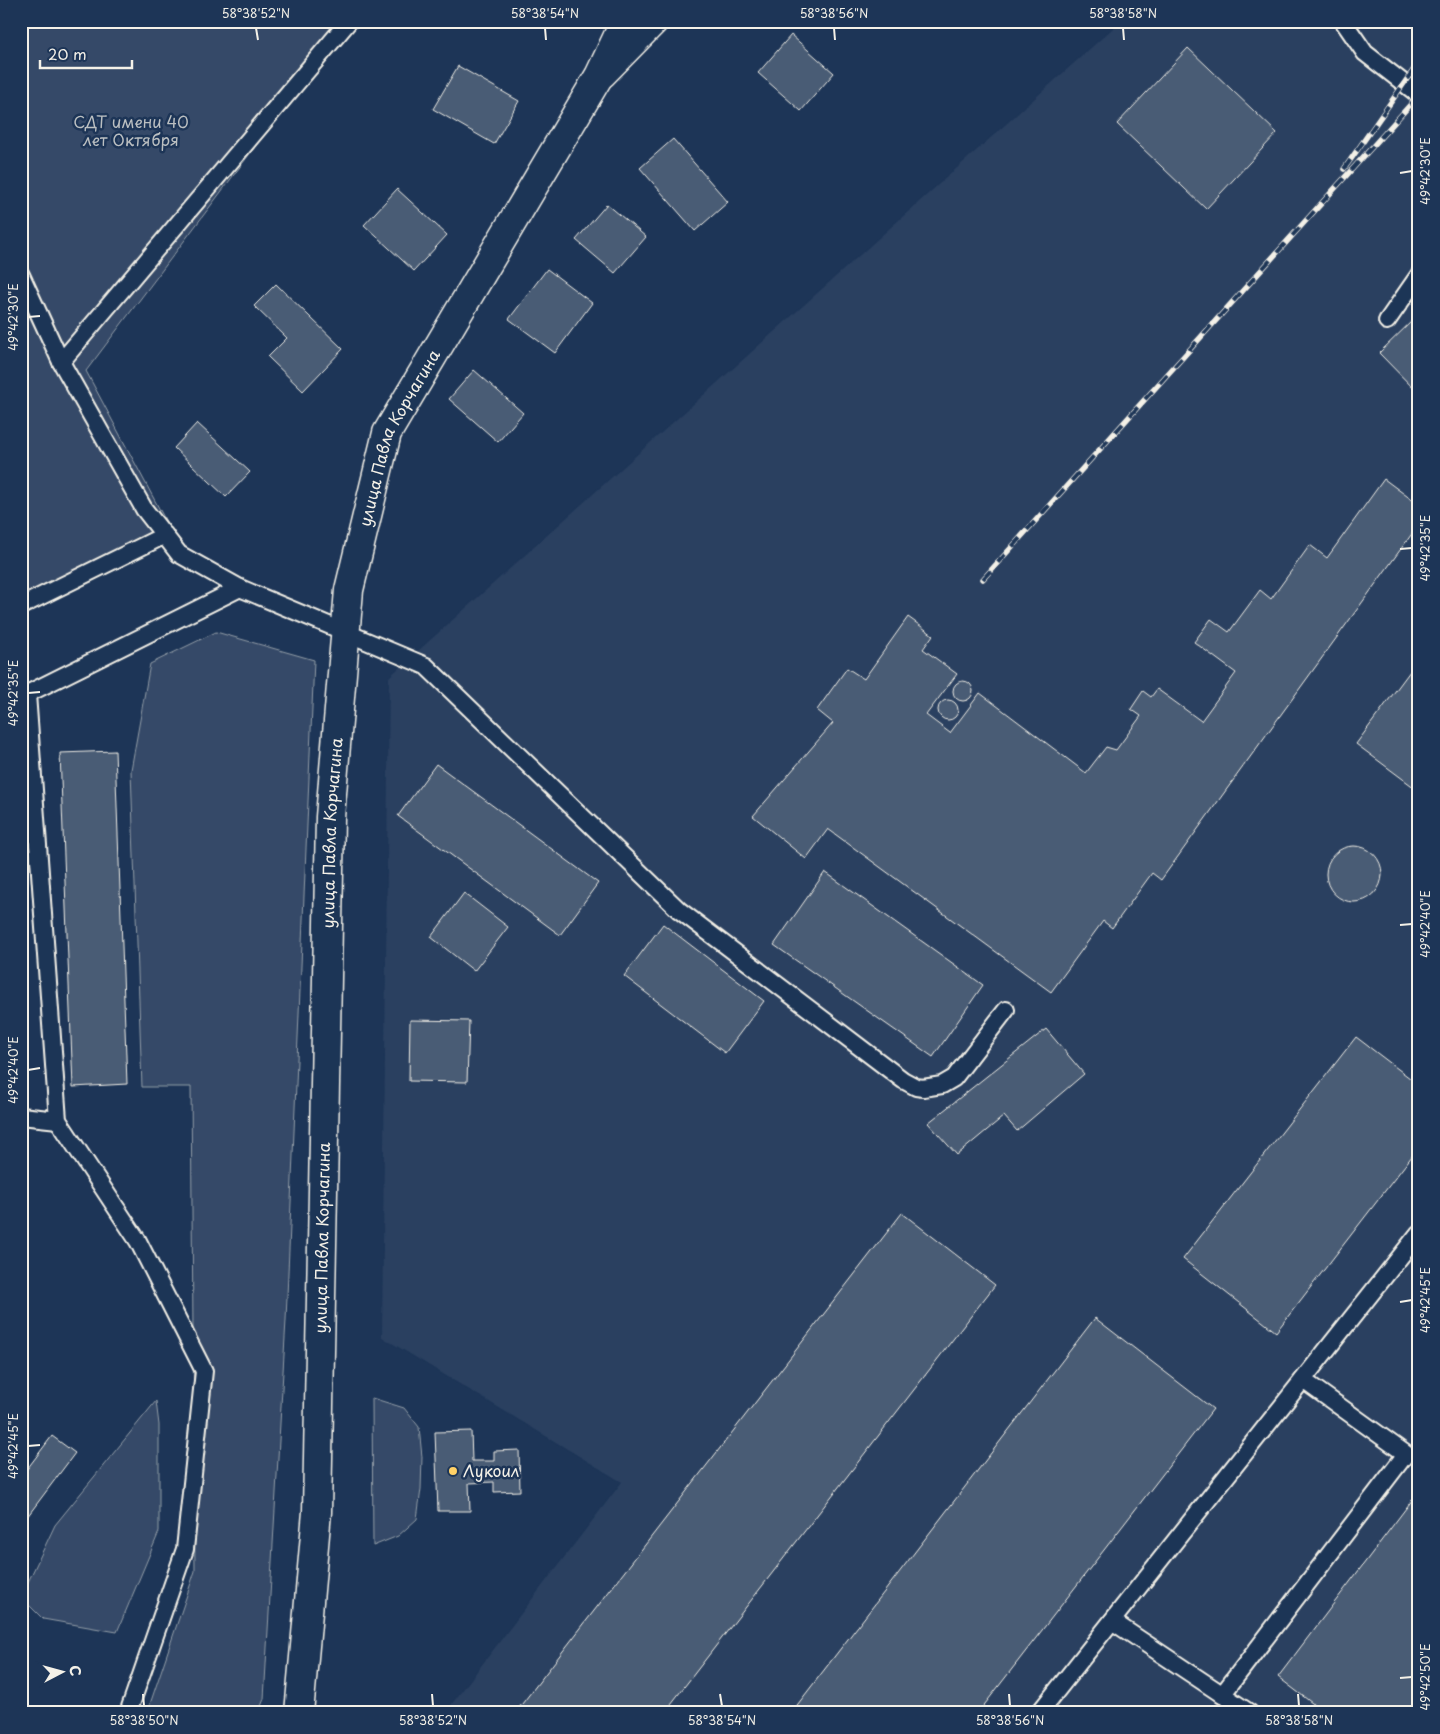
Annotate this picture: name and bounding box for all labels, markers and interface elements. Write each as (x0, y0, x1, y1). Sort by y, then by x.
text: 58°38'52"N (222, 4, 290, 22)
text: 58°38'54"N (511, 4, 579, 22)
text: 58°38'56"N (800, 4, 868, 22)
text: 58°38'58"N (1089, 4, 1157, 22)
scale bar (40, 38, 132, 70)
text: 20 m (48, 42, 87, 65)
park label: СДТ имени 40 лет Октября (73, 109, 189, 151)
text: 49°42'30"E (1416, 137, 1434, 205)
text: 49°42'30"E (4, 283, 22, 351)
street label: улица Павла Корчагина (352, 344, 445, 529)
text: 49°42'35"E (1416, 515, 1434, 581)
text: 49°42'35"E (4, 660, 22, 726)
street label: улица Павла Корчагина (315, 737, 348, 929)
text: 49°42'40"E (1416, 890, 1434, 958)
text: 49°42'40"E (4, 1036, 22, 1104)
street label: улица Павла Корчагина (307, 1142, 335, 1334)
text: 49°42'45"E (1416, 1267, 1434, 1333)
text: 49°42'45"E (4, 1413, 22, 1479)
place label: Лукоил (463, 1458, 519, 1482)
marker: Лукоил (447, 1465, 459, 1477)
text: 49°42'50"E (1416, 1643, 1434, 1711)
north arrow (38, 1646, 88, 1696)
text: С (64, 1664, 86, 1677)
text: 58°38'50"N (109, 1711, 179, 1729)
text: 58°38'52"N (399, 1711, 467, 1729)
text: 58°38'54"N (688, 1711, 756, 1729)
text: 58°38'56"N (976, 1711, 1044, 1729)
text: 58°38'58"N (1265, 1711, 1333, 1729)

